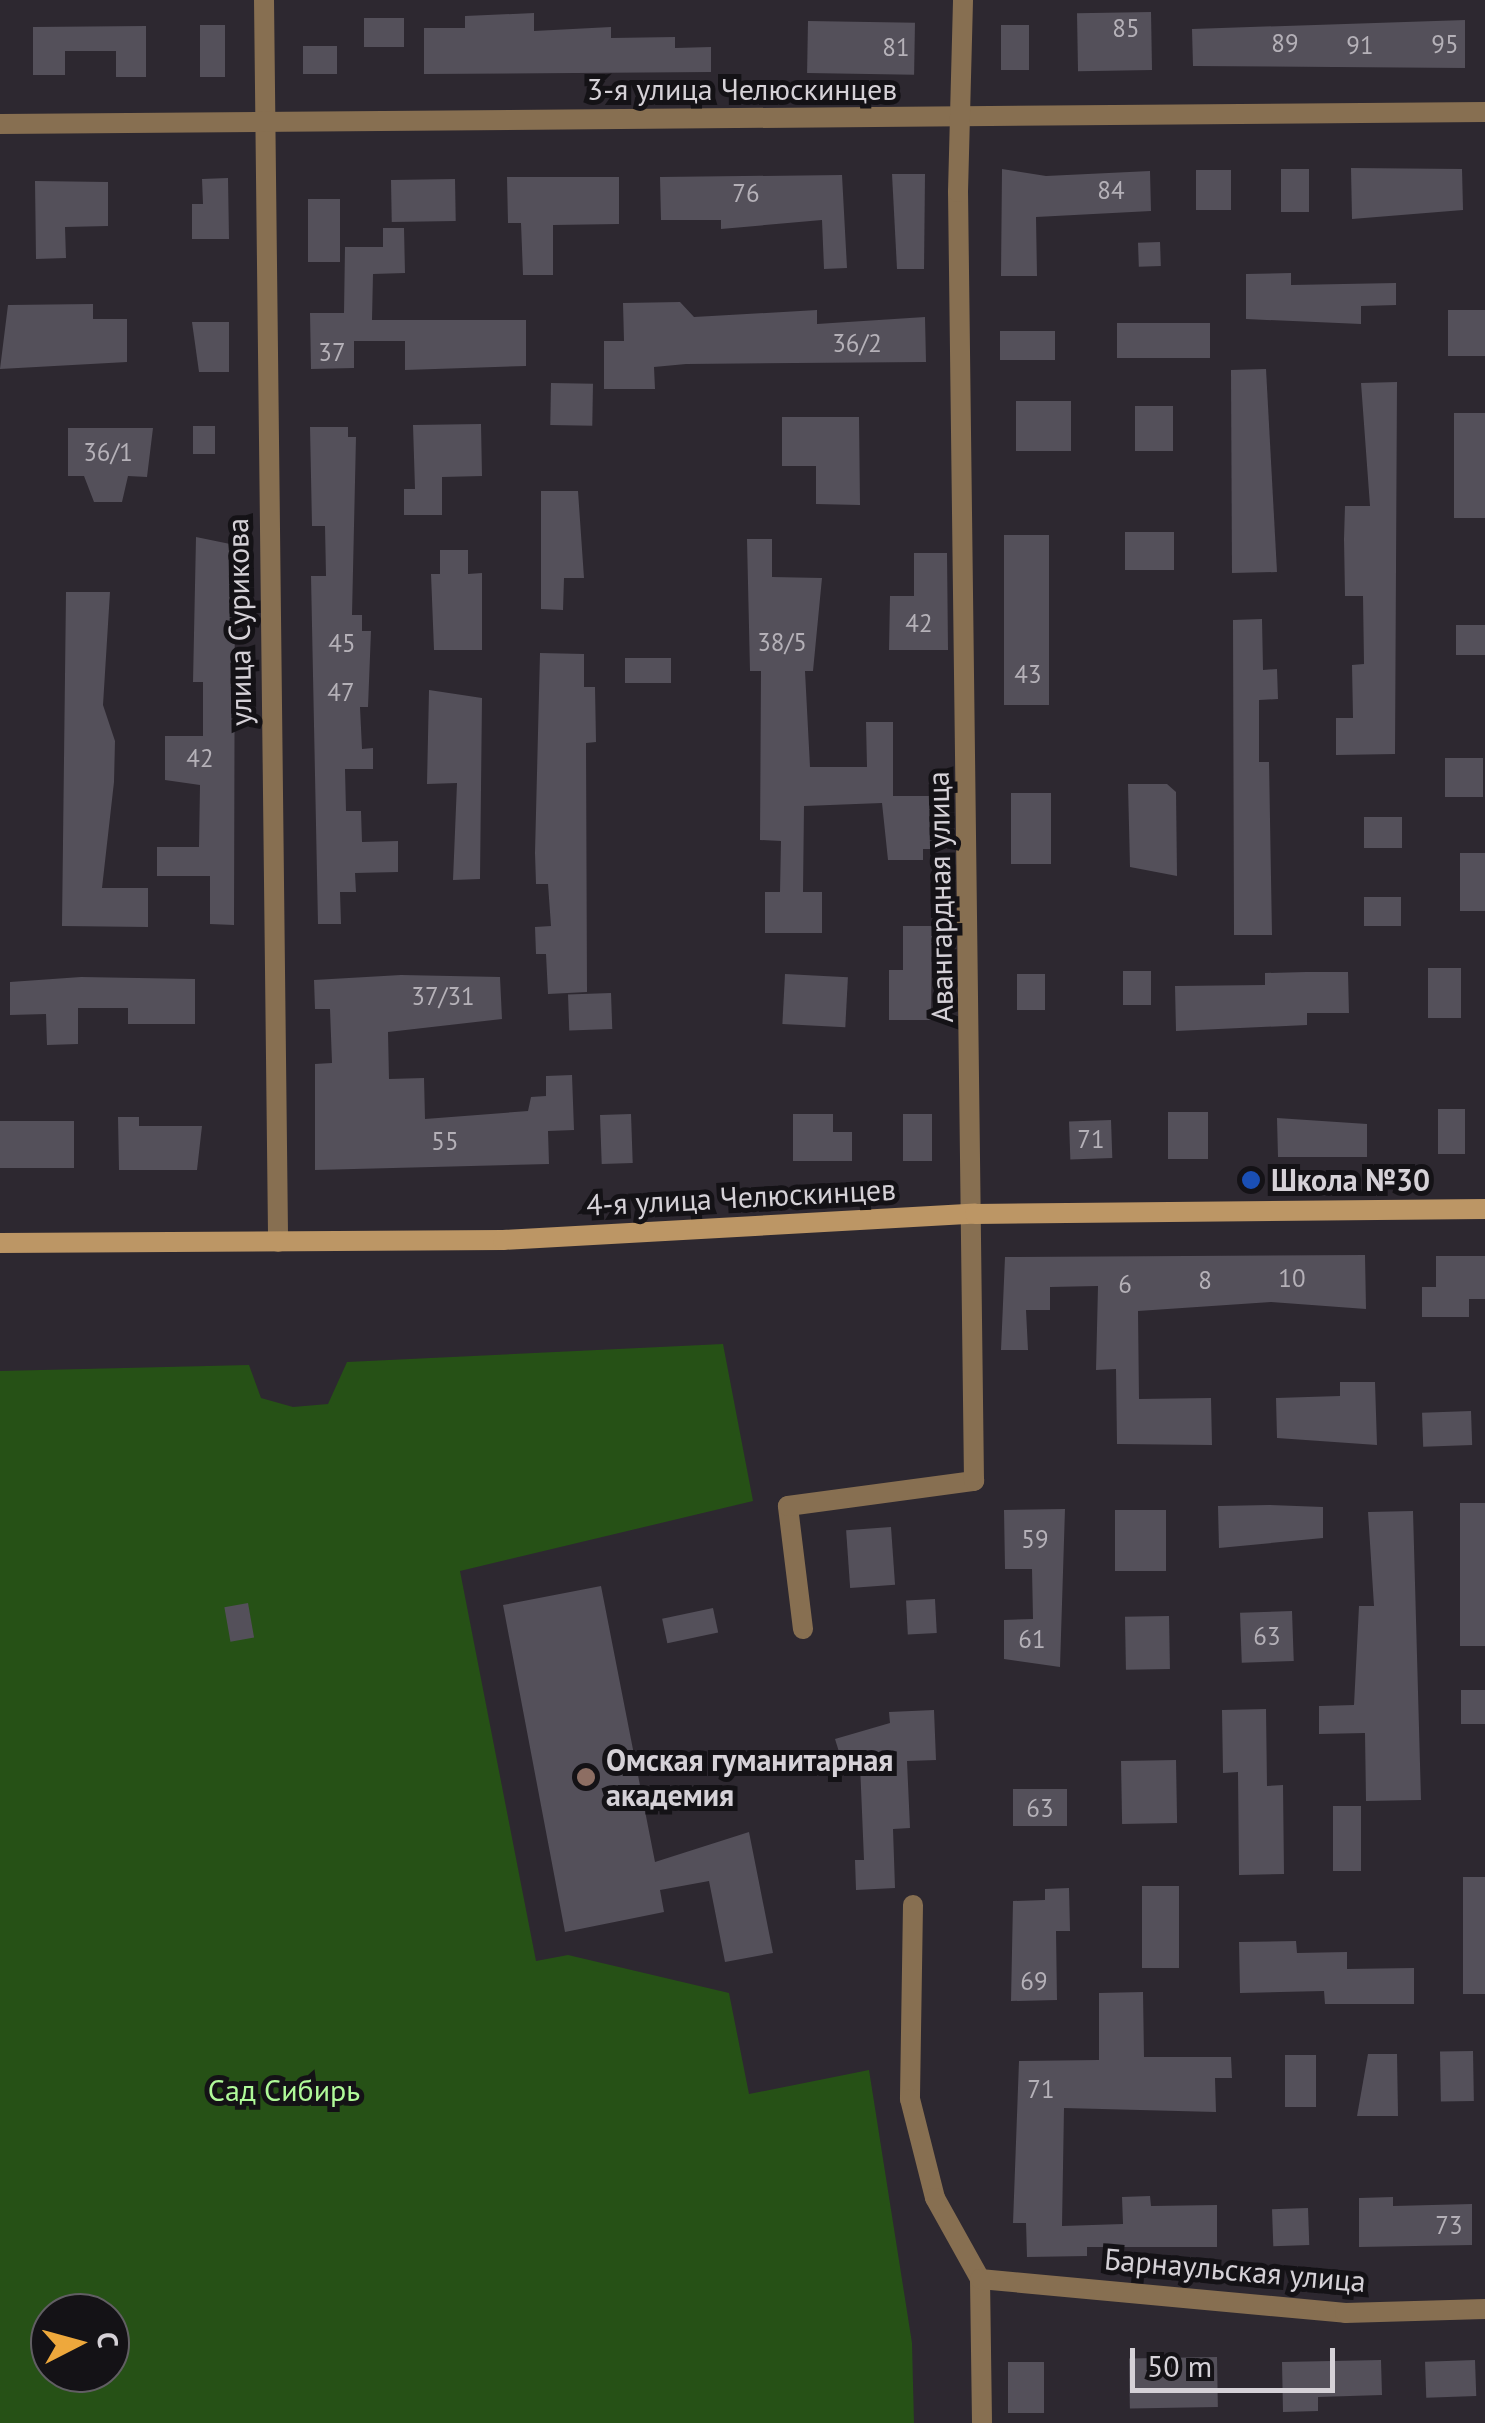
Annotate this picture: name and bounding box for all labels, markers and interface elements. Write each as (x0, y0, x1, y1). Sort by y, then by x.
house number: 85 (1112, 13, 1140, 43)
house number: 89 (1271, 28, 1299, 58)
house number: 95 (1431, 29, 1459, 59)
house number: 91 (1346, 30, 1374, 60)
house number: 81 (882, 32, 910, 62)
street label: 3-я улица Челюскинцев (587, 71, 897, 107)
house number: 84 (1097, 175, 1125, 205)
house number: 76 (732, 178, 760, 208)
house number: 36/2 (832, 328, 882, 358)
house number: 37 (318, 337, 346, 367)
house number: 36/1 (83, 437, 133, 467)
street label: улица Сурикова (219, 518, 259, 726)
house number: 42 (905, 608, 933, 638)
house number: 38/5 (757, 627, 807, 657)
house number: 45 (328, 628, 356, 658)
house number: 43 (1014, 659, 1042, 689)
house number: 47 (327, 677, 355, 707)
house number: 42 (186, 743, 214, 773)
street label: Авангардная улица (920, 771, 960, 1023)
house number: 37/31 (411, 981, 475, 1011)
house number: 71 (1077, 1124, 1105, 1154)
house number: 55 (431, 1126, 459, 1156)
place label: Школа №30 (1271, 1162, 1430, 1198)
marker: Школа №30 (1240, 1169, 1262, 1191)
street label: 4-я улица Челюскинцев (585, 1171, 897, 1223)
house number: 10 (1278, 1263, 1306, 1293)
house number: 8 (1198, 1265, 1212, 1295)
house number: 6 (1118, 1269, 1132, 1299)
house number: 59 (1021, 1524, 1049, 1554)
house number: 63 (1253, 1621, 1281, 1651)
house number: 61 (1018, 1624, 1046, 1654)
place label: Омская гуманитарная академия (606, 1742, 893, 1812)
marker: Омская гуманитарная академия (575, 1766, 597, 1788)
house number: 63 (1026, 1793, 1054, 1823)
house number: 69 (1020, 1966, 1048, 1996)
park label: Сад Сибирь (208, 2072, 360, 2108)
house number: 71 (1027, 2074, 1055, 2104)
house number: 73 (1435, 2210, 1463, 2240)
street label: Барнаульская улица (1103, 2241, 1367, 2299)
north arrow (30, 2293, 130, 2393)
scale bar (1135, 2328, 1340, 2390)
text: С (89, 2330, 128, 2350)
text: 50 m (1147, 2346, 1212, 2385)

